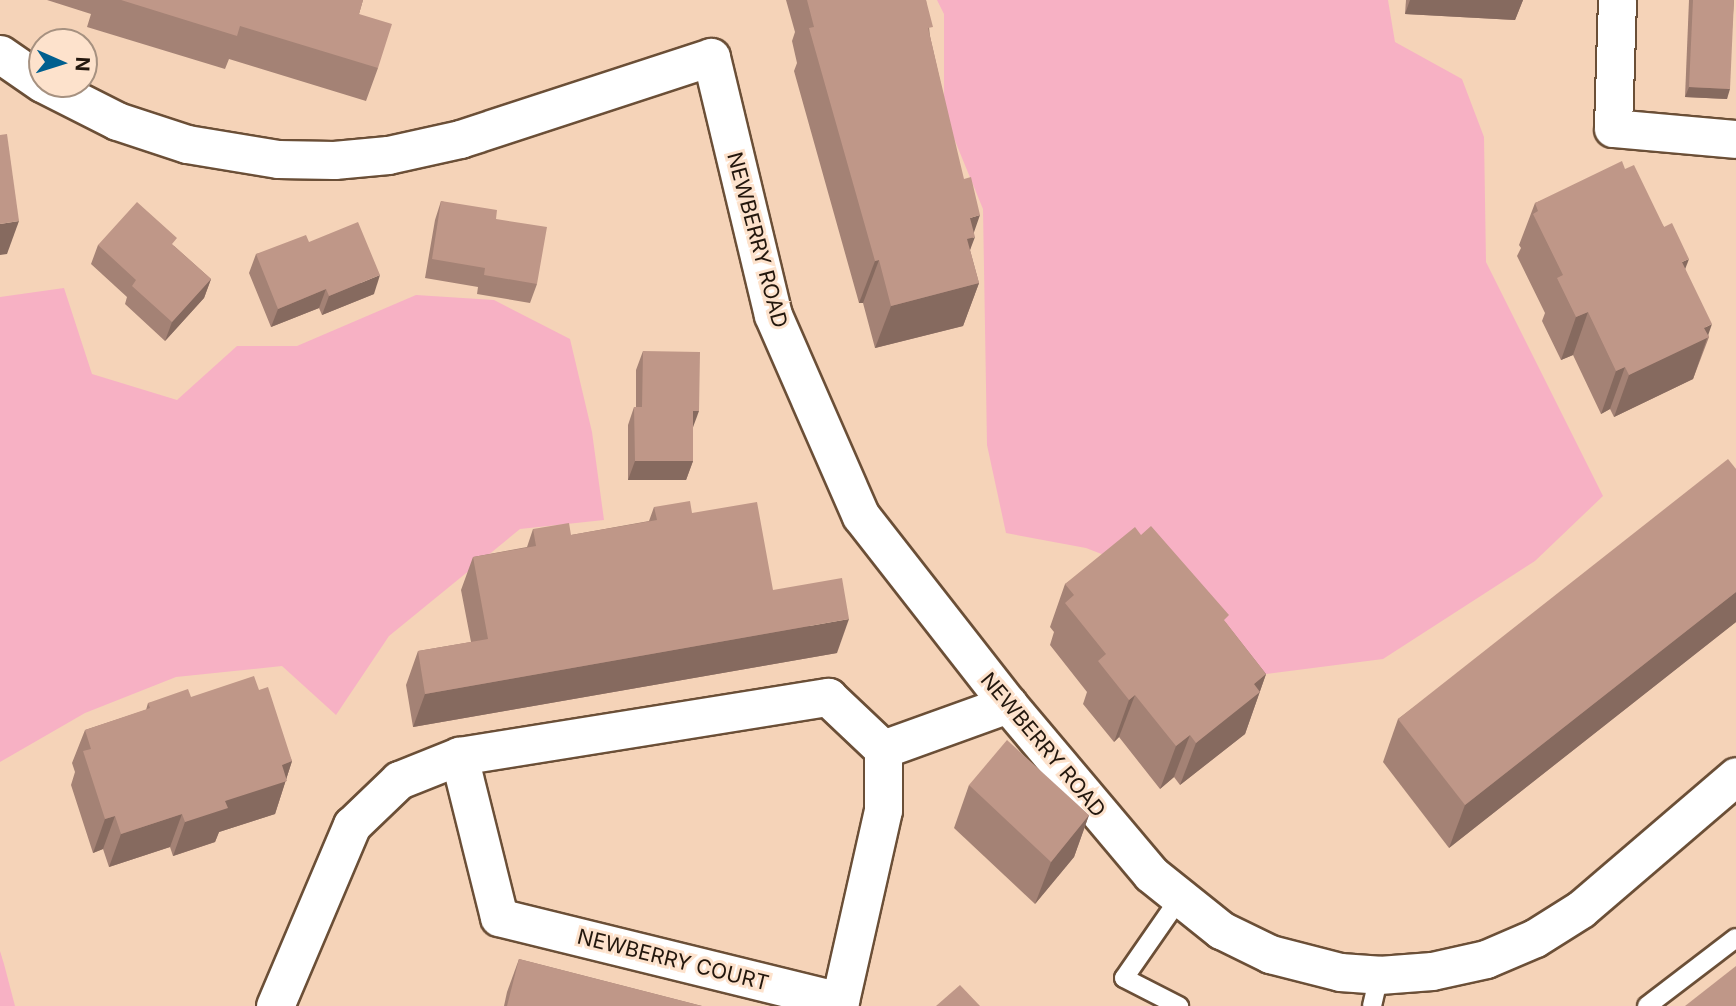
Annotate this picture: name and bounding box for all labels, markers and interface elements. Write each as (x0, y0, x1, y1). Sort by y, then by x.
north arrow (28, 28, 98, 98)
text: N (71, 56, 94, 72)
street label: NEWBERRY ROAD (721, 149, 793, 331)
street label: NEWBERRY ROAD (975, 668, 1111, 822)
street label: NEWBERRY COURT (575, 924, 771, 996)

